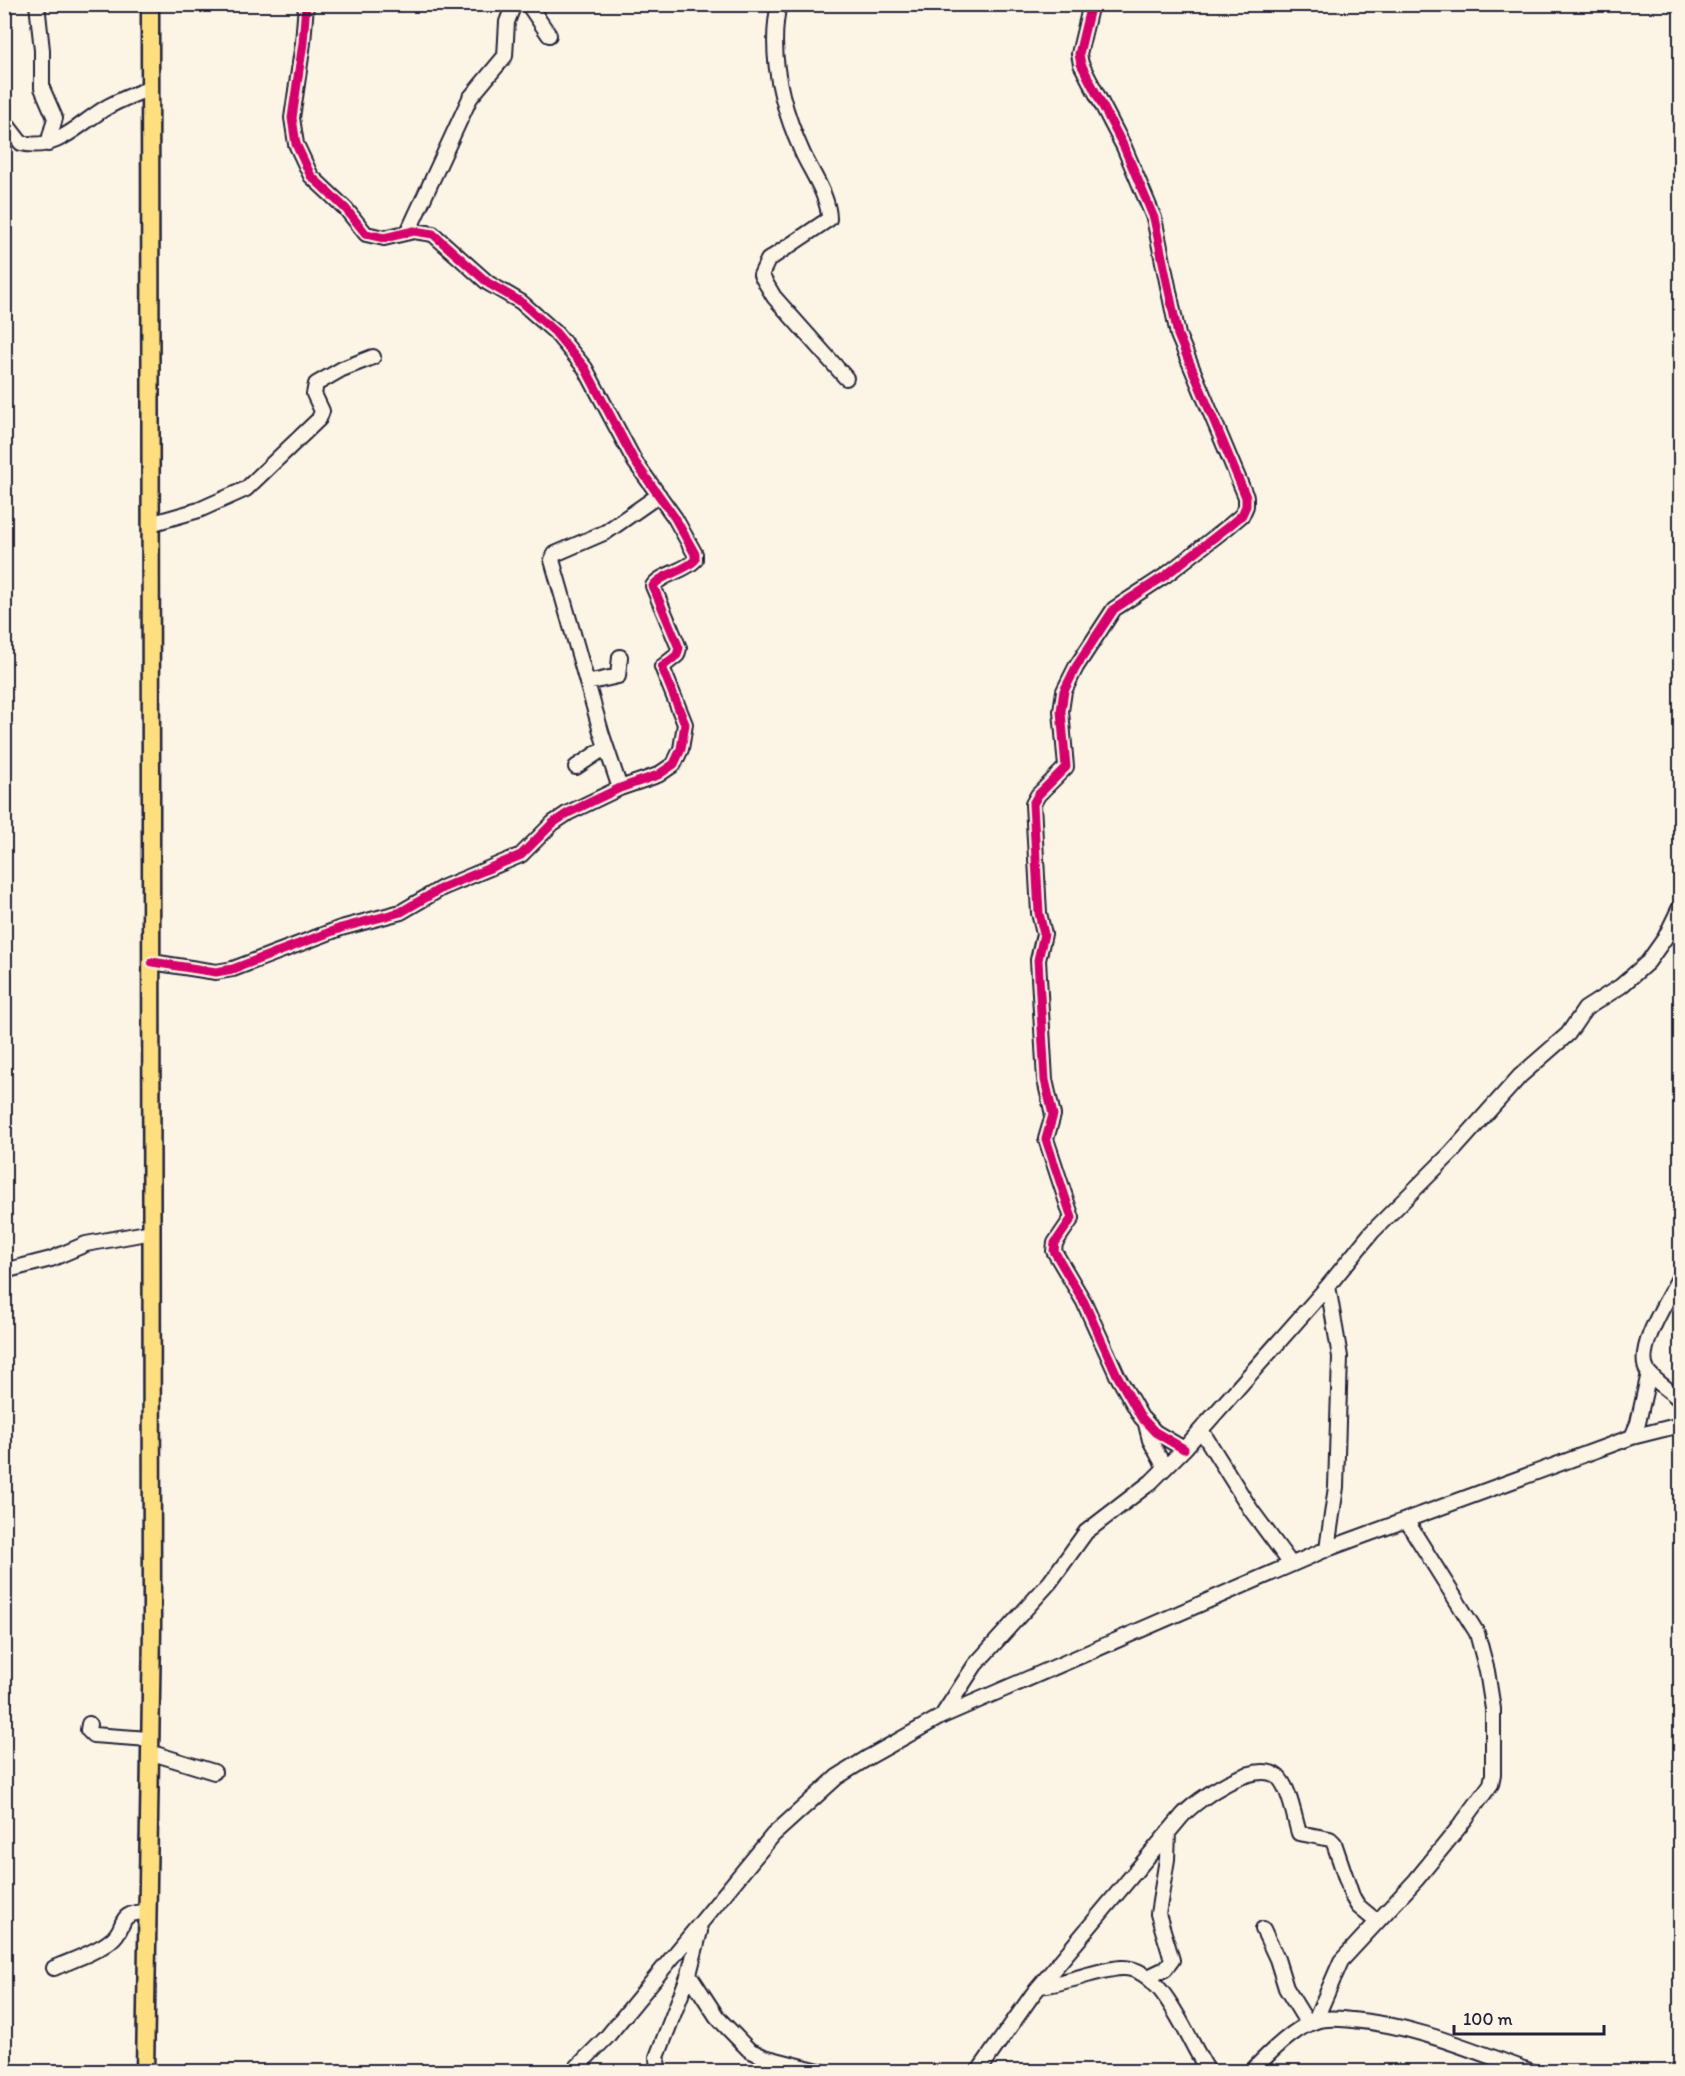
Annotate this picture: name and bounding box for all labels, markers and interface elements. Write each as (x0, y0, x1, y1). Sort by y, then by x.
scale bar (1454, 1998, 1604, 2036)
text: 100 m (1463, 2008, 1513, 2030)

